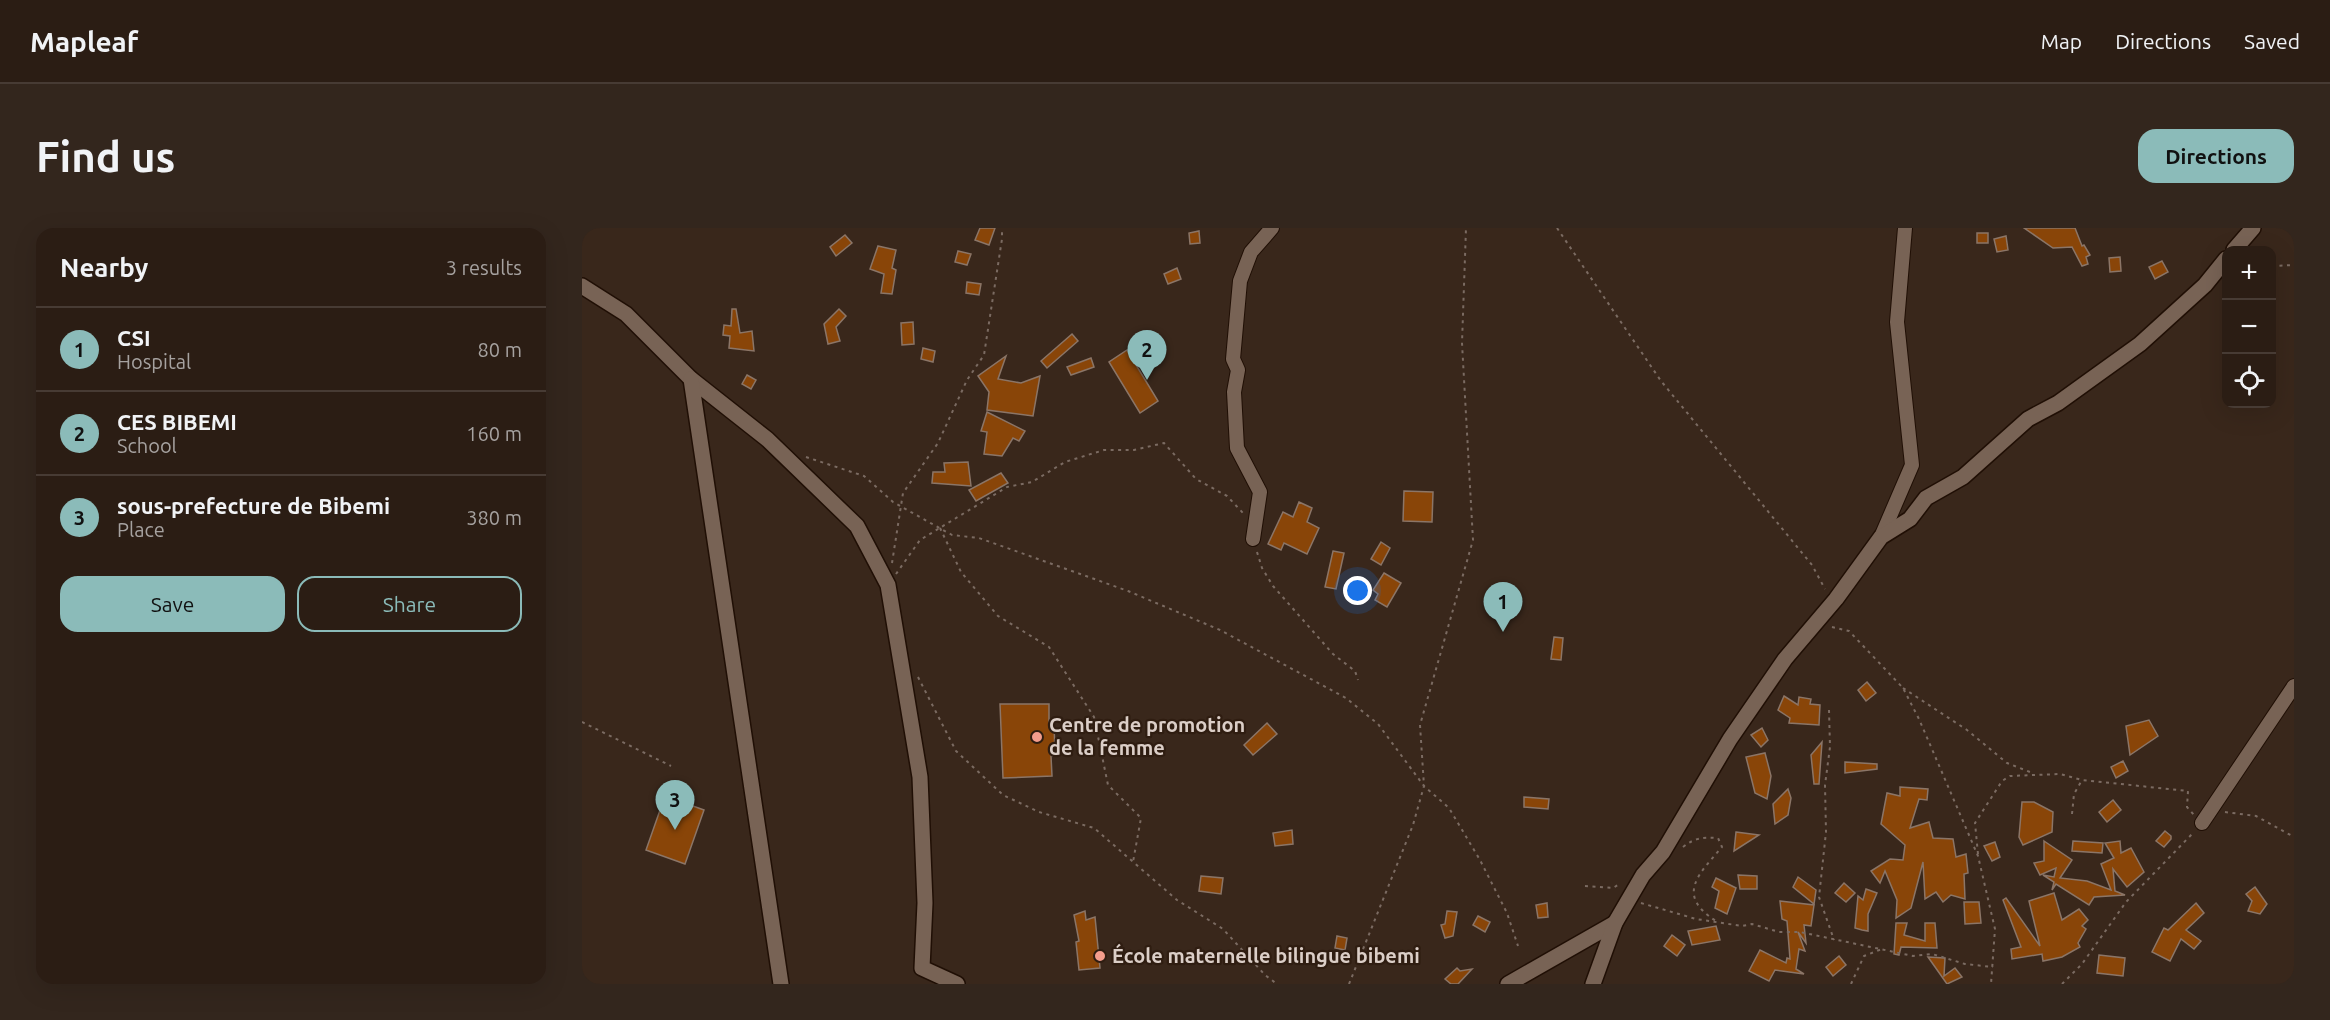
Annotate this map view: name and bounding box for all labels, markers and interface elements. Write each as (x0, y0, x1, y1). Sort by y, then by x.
text: Mapleaf (30, 26, 138, 57)
text: Map (2041, 29, 2082, 53)
text: Directions (2115, 29, 2211, 53)
text: Saved (2244, 29, 2300, 53)
button: Directions (2138, 129, 2294, 183)
text: Find us (36, 133, 175, 180)
map controls (2222, 246, 2276, 408)
button: + (2222, 246, 2276, 300)
text: Nearby (60, 253, 148, 282)
text: 3 results (446, 256, 522, 279)
button: − (2222, 300, 2276, 354)
text: CSI (117, 325, 151, 350)
pin: 2 (1128, 330, 1166, 380)
text: 1 (74, 338, 85, 361)
text: 80 m (478, 338, 522, 361)
text: Hospital (117, 350, 191, 373)
button: locate (2222, 354, 2276, 408)
text: CES BIBEMI (117, 409, 237, 434)
text: 2 (74, 422, 85, 445)
text: 160 m (466, 422, 522, 445)
text: School (117, 434, 177, 457)
text: sous-prefecture de Bibemi (117, 493, 390, 518)
text: 3 (74, 506, 85, 529)
text: 380 m (466, 506, 522, 529)
text: Place (117, 518, 165, 541)
button: Save (60, 576, 285, 632)
button: Share (297, 576, 522, 632)
your location (1343, 576, 1372, 605)
pin: 1 (1484, 582, 1522, 632)
place label: Centre de promotion de la femme (1049, 713, 1245, 759)
marker: Centre de promotion de la femme (1030, 730, 1044, 744)
pin: 3 (656, 780, 694, 830)
place label: École maternelle bilingue bibemi (1112, 943, 1420, 967)
marker: École maternelle bilingue bibemi (1093, 949, 1107, 963)

